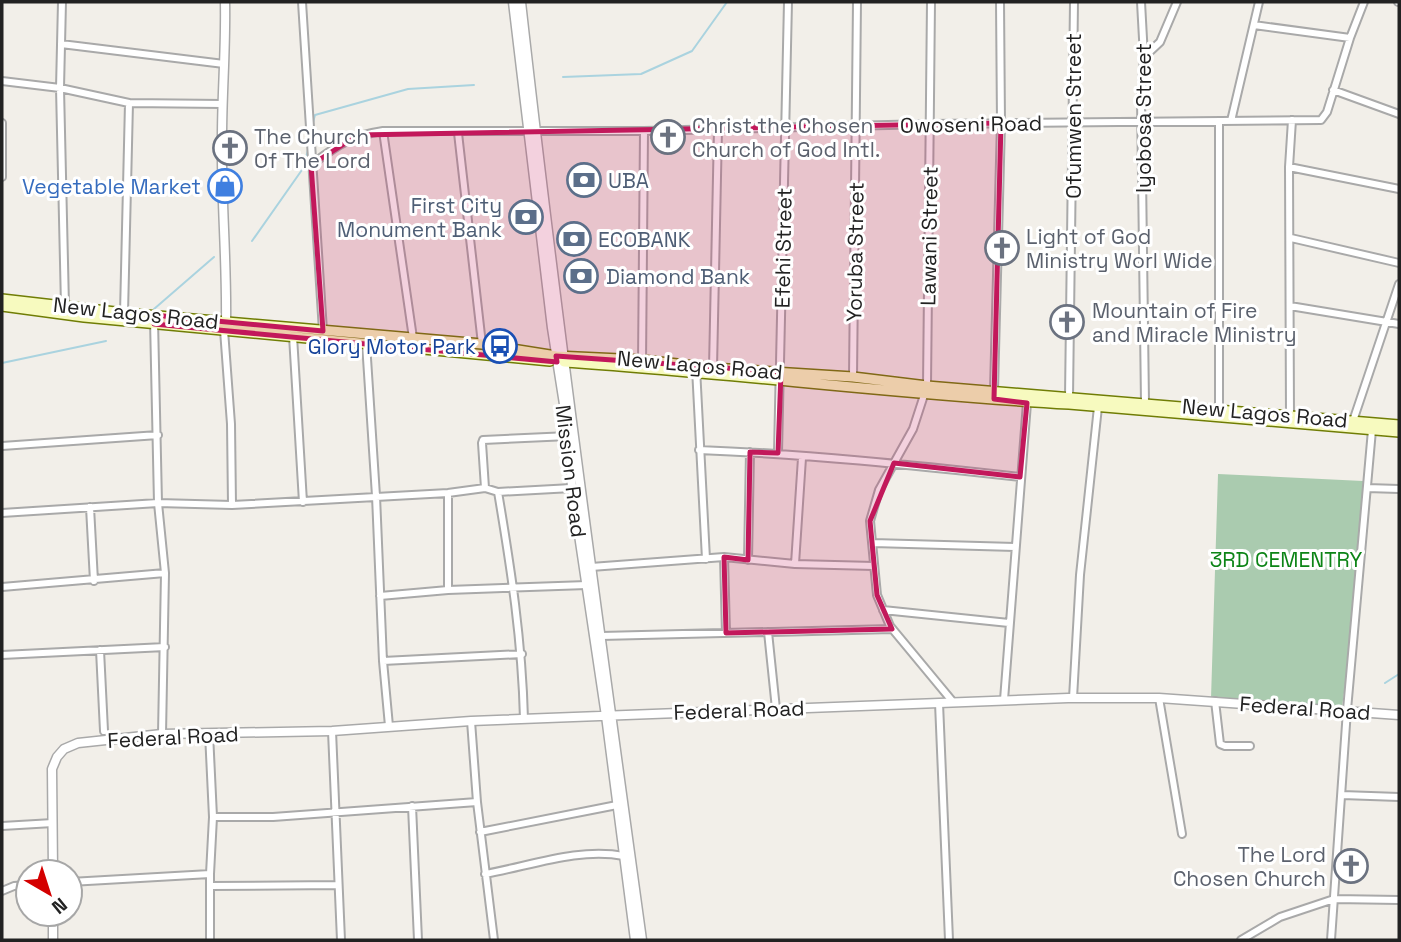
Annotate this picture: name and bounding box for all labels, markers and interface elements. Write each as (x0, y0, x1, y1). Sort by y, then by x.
street label: Ofumwen Street (1060, 33, 1087, 199)
street label: Iyobosa Street (1130, 43, 1157, 193)
street label: Owoseni Road (900, 109, 1042, 139)
place label: Christ the Chosen Church of God Intl. (692, 112, 880, 163)
church icon: Christ the Chosen Church of God Intl. (649, 118, 687, 156)
place label: The Church Of The Lord (254, 123, 371, 174)
church icon: The Church Of The Lord (211, 129, 249, 167)
bank icon: UBA (565, 161, 603, 199)
street label: Lawani Street (914, 166, 944, 306)
shop icon: Vegetable Market (206, 167, 244, 205)
place label: UBA (608, 167, 649, 194)
place label: Vegetable Market (22, 173, 201, 200)
street label: Yoruba Street (840, 182, 870, 322)
street label: Efehi Street (768, 187, 798, 309)
place label: First City Monument Bank (337, 192, 502, 243)
bank icon: First City Monument Bank (507, 198, 545, 236)
bank icon: ECOBANK (555, 220, 593, 258)
place label: Light of God Ministry Worl Wide (1026, 223, 1213, 274)
place label: ECOBANK (598, 226, 691, 253)
church icon: Light of God Ministry Worl Wide (983, 229, 1021, 267)
bank icon: Diamond Bank (562, 257, 600, 295)
place label: Diamond Bank (606, 263, 750, 290)
street label: New Lagos Road (52, 291, 220, 335)
place label: Mountain of Fire and Miracle Ministry (1092, 297, 1297, 348)
church icon: Mountain of Fire and Miracle Ministry (1048, 303, 1086, 341)
bus stop icon: Glory Motor Park (481, 327, 519, 365)
place label: Glory Motor Park (308, 333, 476, 360)
street label: New Lagos Road (616, 344, 784, 386)
street label: New Lagos Road (1181, 392, 1349, 434)
street label: Mission Road (549, 403, 593, 539)
park label: 3RD CEMENTRY (1210, 546, 1362, 573)
street label: Federal Road (1239, 690, 1371, 726)
street label: Federal Road (673, 694, 805, 726)
street label: Federal Road (107, 720, 239, 754)
place label: The Lord Chosen Church (1173, 841, 1326, 892)
church icon: The Lord Chosen Church (1332, 847, 1370, 885)
north arrow (14, 858, 84, 928)
text: N (47, 892, 72, 920)

